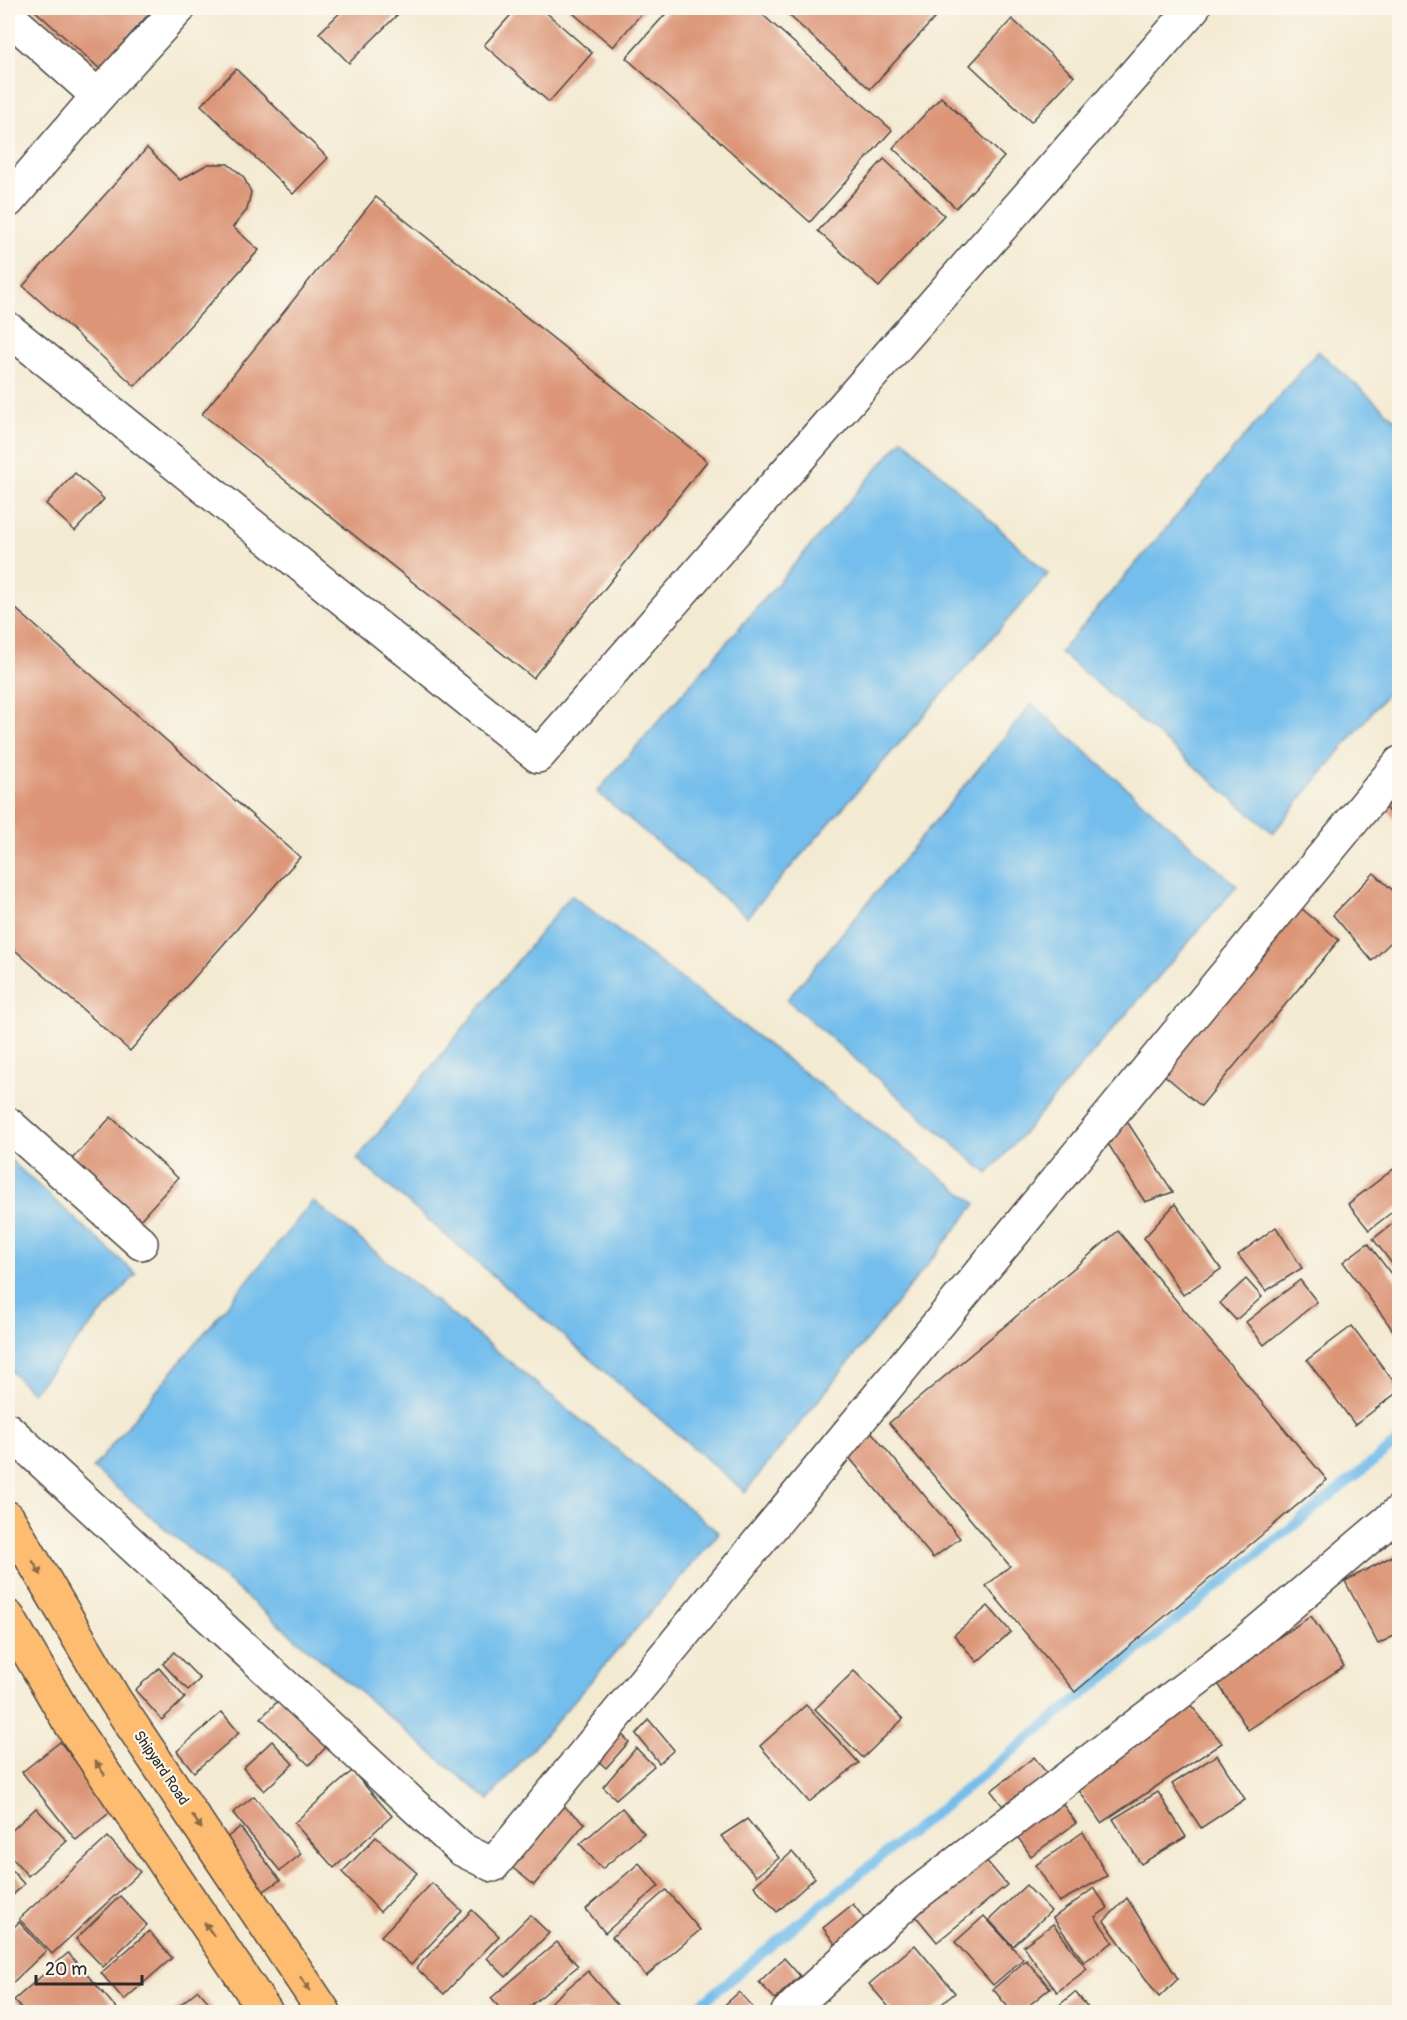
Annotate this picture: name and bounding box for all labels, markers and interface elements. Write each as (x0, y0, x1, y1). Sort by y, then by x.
one-way arrow (32, 1560, 43, 1576)
street label: Shipyard Road (129, 1727, 193, 1809)
one-way arrow (94, 1760, 106, 1776)
one-way arrow (191, 1814, 202, 1830)
one-way arrow (203, 1922, 215, 1938)
scale bar (36, 1948, 142, 1986)
text: 20 m (45, 1958, 87, 1981)
one-way arrow (300, 1976, 311, 1992)

